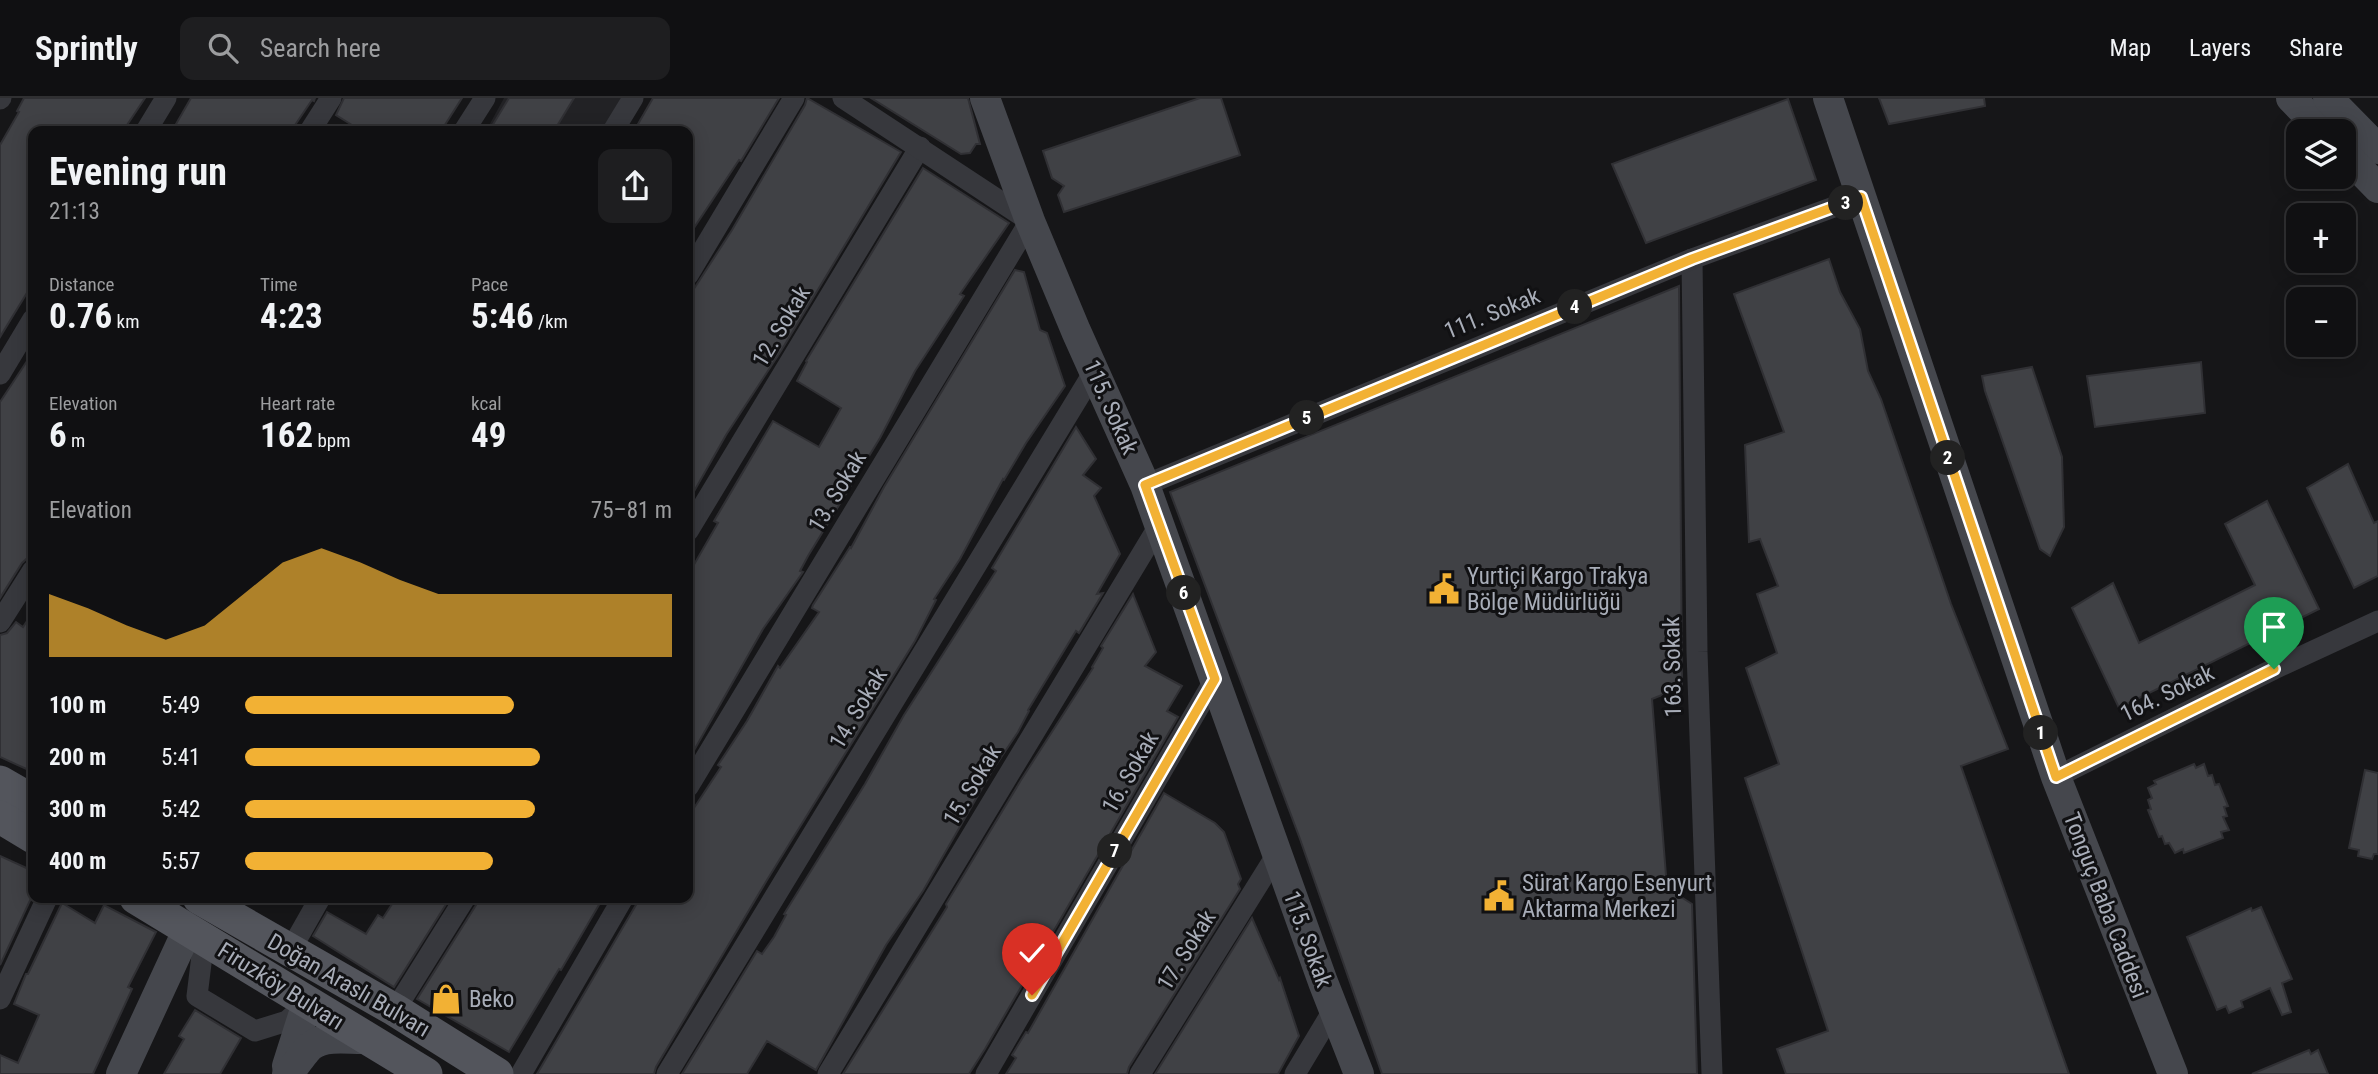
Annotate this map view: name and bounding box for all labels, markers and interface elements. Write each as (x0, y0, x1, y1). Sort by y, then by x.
search box (180, 17, 670, 80)
text: Sprintly (35, 29, 138, 68)
icon: search (204, 29, 242, 67)
text: Search here (260, 33, 381, 63)
text: Map (2110, 34, 2151, 62)
text: Layers (2189, 34, 2251, 62)
text: Share (2289, 34, 2343, 62)
map controls (2286, 119, 2356, 357)
button: layers (2286, 119, 2356, 189)
button: share (598, 149, 672, 223)
text: Evening run (49, 150, 227, 194)
pin: 3 (1828, 186, 1864, 220)
text: 3 (1841, 191, 1850, 214)
text: 21:13 (49, 198, 100, 225)
button: + (2286, 203, 2356, 273)
text: Distance (49, 273, 114, 296)
text: Time (260, 273, 297, 296)
text: Pace (471, 273, 508, 296)
street label: 12. Sokak (747, 281, 816, 371)
street label: 111. Sokak (1440, 282, 1544, 345)
button: − (2286, 287, 2356, 357)
pin: 4 (1558, 290, 1592, 325)
text: 4 (1570, 295, 1579, 318)
text: 0.76 (49, 296, 112, 337)
text: 4:23 (260, 296, 323, 337)
text: 5:46 (471, 296, 534, 337)
text: km (112, 310, 139, 333)
text: /km (534, 310, 568, 333)
street label: 115. Sokak (1078, 356, 1144, 459)
text: Elevation (49, 392, 117, 415)
text: Heart rate (260, 392, 335, 415)
text: kcal (471, 392, 502, 415)
pin: 5 (1290, 400, 1324, 436)
text: 5 (1302, 406, 1311, 429)
text: 6 (49, 415, 67, 456)
text: 162 (260, 415, 313, 456)
text: 49 (471, 415, 506, 456)
text: m (67, 429, 85, 452)
text: bpm (313, 429, 350, 452)
pin: 2 (1930, 440, 1966, 476)
street label: 13. Sokak (803, 446, 872, 536)
text: 2 (1943, 446, 1952, 469)
text: Elevation (49, 497, 132, 524)
text: 75–81 m (591, 497, 672, 524)
place label: Yurtiçi Kargo Trakya Bölge Müdürlüğü (1467, 563, 1648, 616)
public building icon: Yurtiçi Kargo Trakya Bölge Müdürlüğü (1427, 572, 1461, 606)
pin: 6 (1166, 575, 1202, 610)
text: 6 (1179, 581, 1188, 604)
pin (2244, 597, 2304, 669)
icon: arrive (2255, 608, 2293, 646)
street label: 163. Sokak (1658, 616, 1687, 718)
street label: 164. Sokak (2116, 659, 2219, 728)
street label: 14. Sokak (824, 663, 893, 753)
text: 100 m (49, 692, 106, 719)
text: 5:49 (161, 692, 200, 719)
pin: 1 (2024, 716, 2058, 750)
text: 1 (2036, 721, 2045, 744)
street label: 16. Sokak (1096, 726, 1165, 818)
street label: 15. Sokak (938, 740, 1007, 830)
text: 200 m (49, 744, 106, 771)
text: 5:41 (161, 744, 200, 771)
text: 300 m (49, 796, 106, 823)
text: 5:42 (161, 796, 200, 823)
street label: Tonguç Baba Caddesi (2058, 809, 2153, 1002)
pin: 7 (1098, 834, 1132, 868)
text: 7 (1110, 839, 1119, 862)
text: 400 m (49, 848, 106, 875)
text: 5:57 (161, 848, 200, 875)
place label: Sürat Kargo Esenyurt Aktarma Merkezi (1522, 870, 1712, 923)
public building icon: Sürat Kargo Esenyurt Aktarma Merkezi (1482, 879, 1516, 913)
street label: 115. Sokak (1278, 887, 1338, 992)
street label: 17. Sokak (1151, 905, 1222, 995)
pin (1002, 923, 1062, 995)
street label: Doğan Araslı Bulvarı (263, 928, 435, 1043)
icon: check (1013, 934, 1051, 972)
street label: Firuzköy Bulvarı (213, 937, 349, 1036)
shop icon: Beko (429, 982, 463, 1016)
place label: Beko (469, 986, 514, 1013)

